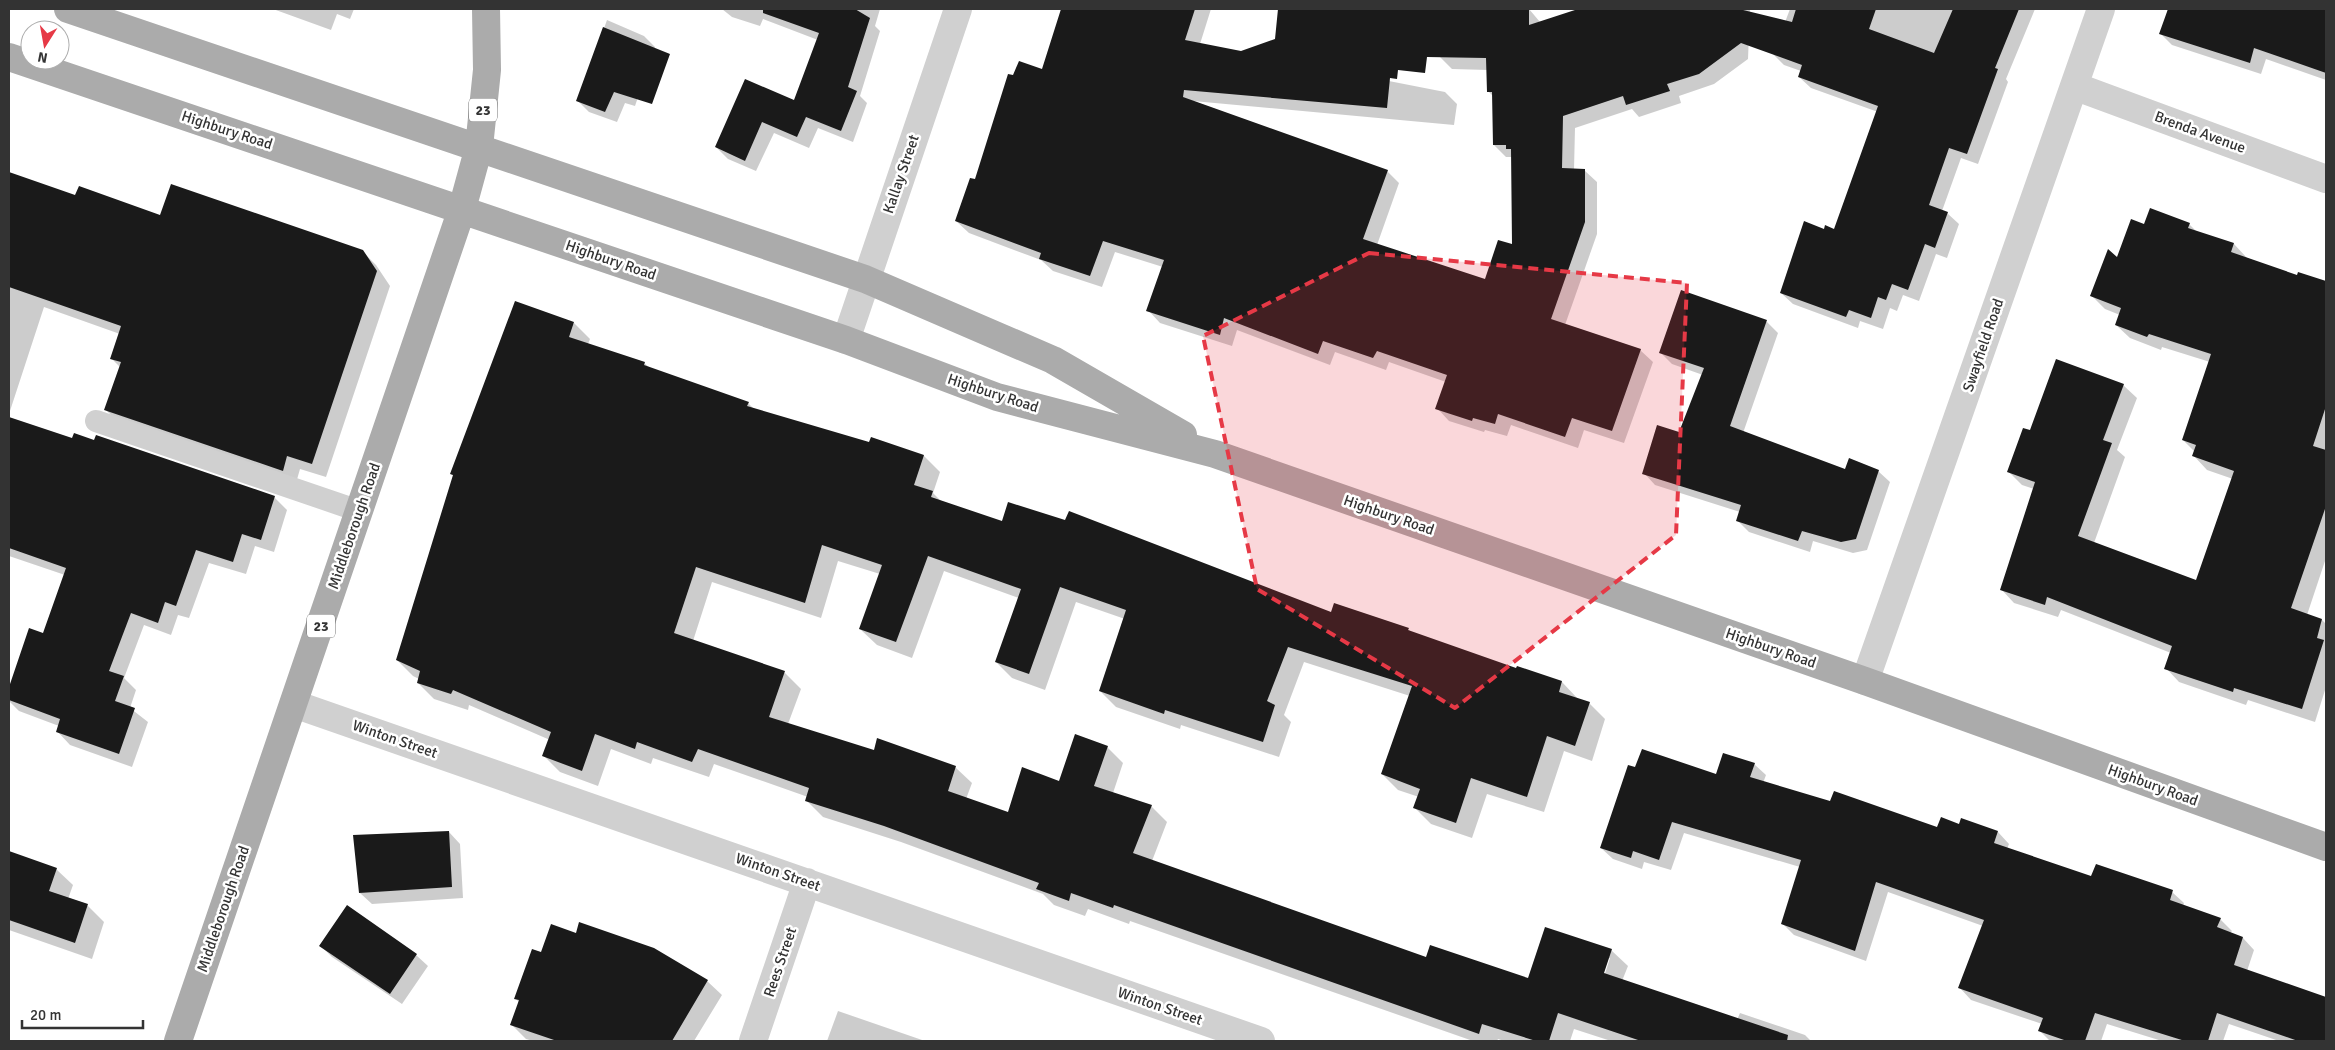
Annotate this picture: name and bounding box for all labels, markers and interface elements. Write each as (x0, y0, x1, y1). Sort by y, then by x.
north arrow (20, 20, 70, 70)
text: N (36, 48, 49, 67)
road number: 23 (469, 98, 497, 122)
street label: Highbury Road (179, 107, 275, 153)
street label: Brenda Avenue (2152, 107, 2248, 157)
street label: Kallay Street (879, 132, 923, 216)
street label: Highbury Road (563, 236, 659, 284)
street label: Swayfield Road (1959, 296, 2007, 394)
street label: Highbury Road (945, 370, 1041, 416)
street label: Middleborough Road (324, 460, 384, 591)
street label: Highbury Road (1341, 491, 1437, 539)
road number: 23 (307, 614, 335, 638)
street label: Highbury Road (1723, 624, 1819, 672)
street label: Winton Street (350, 716, 440, 762)
street label: Highbury Road (2105, 760, 2201, 810)
street label: Middleborough Road (193, 843, 253, 974)
street label: Winton Street (733, 849, 823, 895)
street label: Rees Street (760, 925, 800, 999)
street label: Winton Street (1115, 983, 1205, 1029)
scale bar (22, 998, 144, 1030)
text: 20 m (30, 1006, 61, 1024)

